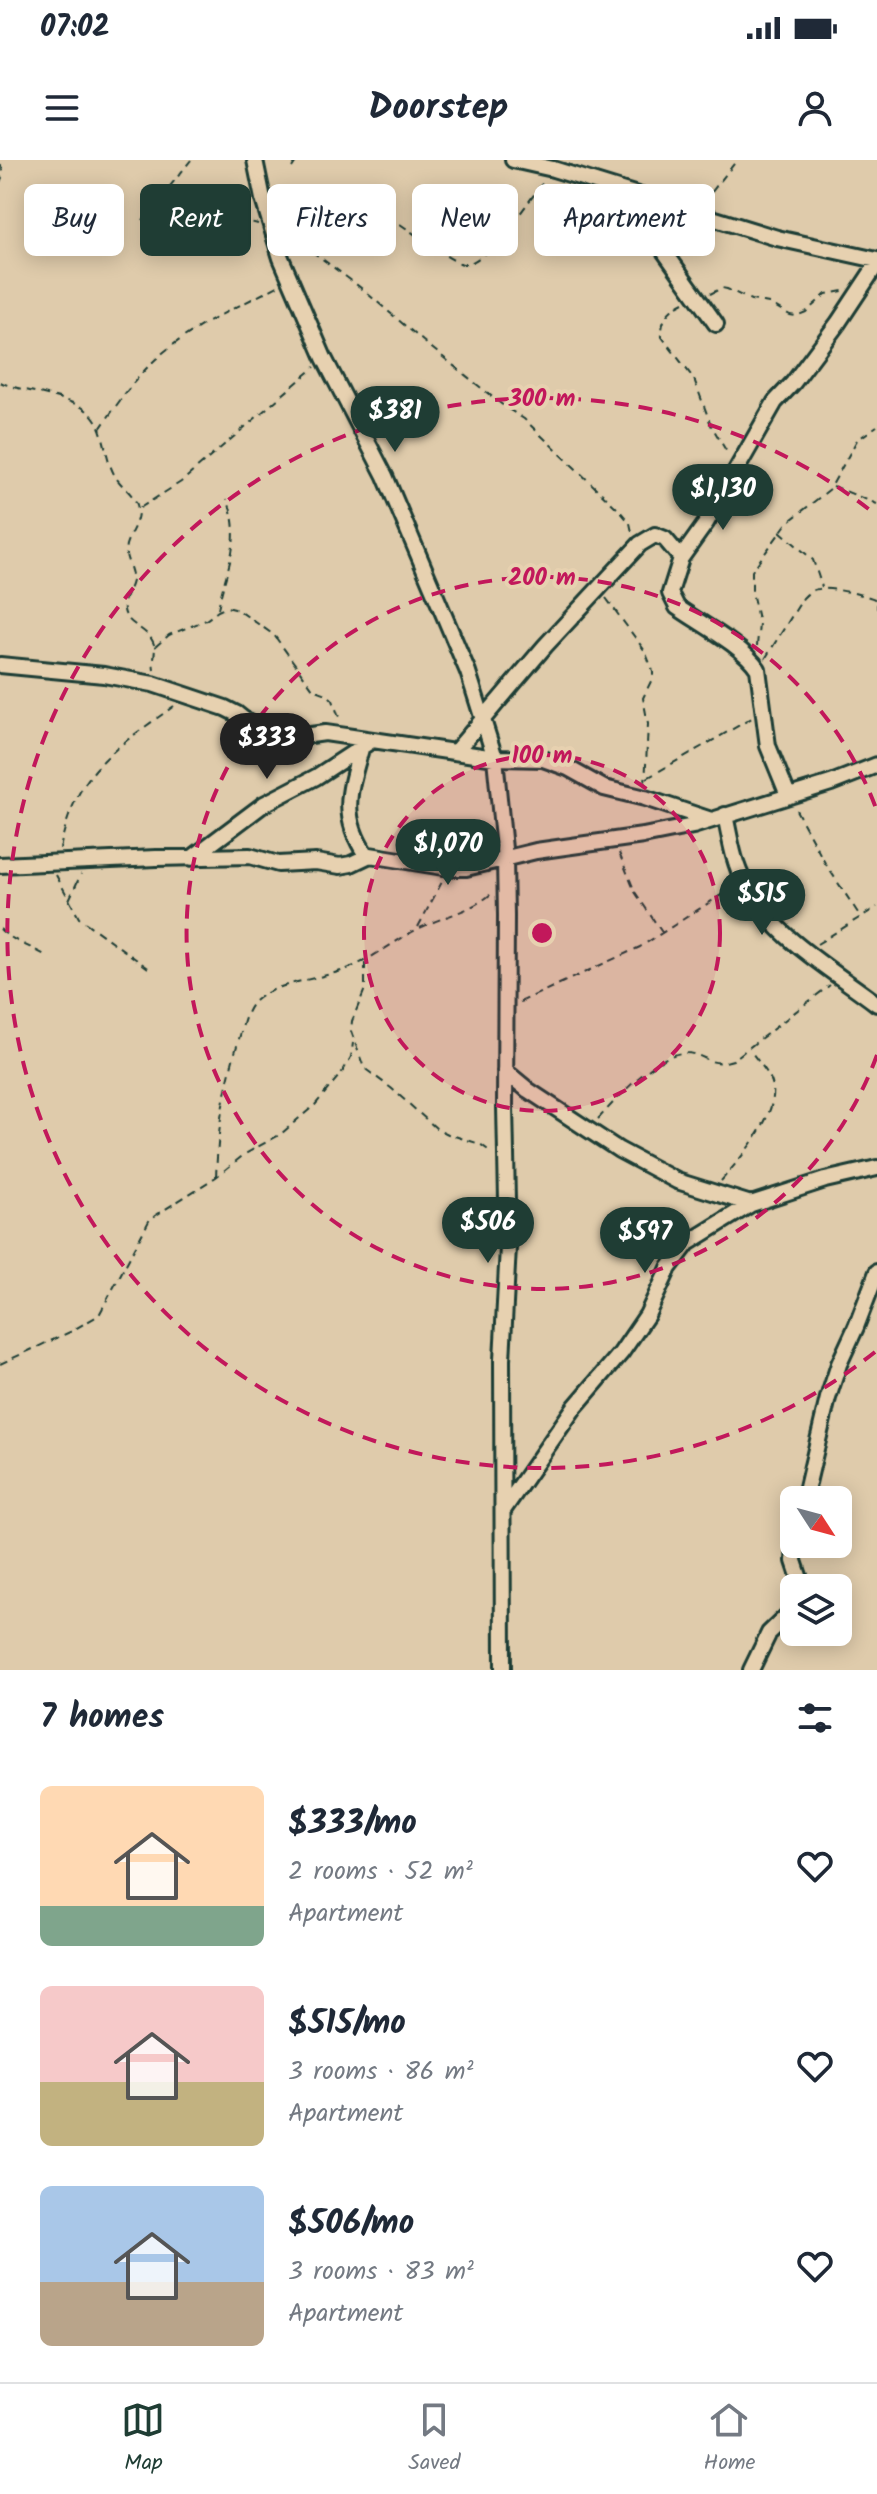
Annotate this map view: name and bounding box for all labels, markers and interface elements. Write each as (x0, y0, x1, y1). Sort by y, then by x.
text: 07:02 (40, 4, 110, 52)
text: Doorstep (369, 80, 508, 137)
icon: menu (40, 86, 84, 130)
icon: person (793, 86, 837, 130)
chip: Buy (24, 184, 124, 256)
chip: Rent (140, 184, 251, 256)
chip: Filters (267, 184, 396, 256)
chip: New (412, 184, 518, 256)
chip: Apartment (534, 184, 715, 256)
text: 300 m (508, 380, 575, 419)
pin: $381 (348, 386, 442, 454)
text: $381 (369, 391, 421, 433)
pin: $1,130 (658, 464, 788, 532)
text: $1,130 (690, 469, 756, 511)
text: 200 m (508, 559, 576, 598)
pin: $333 (220, 713, 314, 781)
text: $333 (238, 718, 296, 760)
text: 100 m (512, 737, 572, 776)
pin: $1,070 (383, 819, 513, 887)
text: $1,070 (413, 824, 483, 866)
pin: $515 (715, 869, 809, 937)
text: $515 (737, 874, 787, 916)
centre of rings (528, 919, 556, 947)
pin: $506 (441, 1197, 535, 1265)
text: $506 (460, 1202, 516, 1244)
pin: $597 (598, 1207, 692, 1275)
text: $597 (618, 1212, 672, 1254)
north arrow (780, 1486, 852, 1558)
map controls (780, 1486, 852, 1646)
button: layers (780, 1574, 852, 1646)
text: 7 homes (40, 1691, 164, 1745)
icon: filters (793, 1696, 837, 1740)
text: $333/mo (288, 1797, 417, 1851)
icon: home (104, 1818, 200, 1914)
icon: heart (793, 1844, 837, 1888)
text: 2 rooms · 52 m² (288, 1851, 473, 1893)
text: Apartment (288, 1893, 403, 1935)
text: $515/mo (288, 1997, 406, 2051)
icon: home (104, 2018, 200, 2114)
icon: heart (793, 2044, 837, 2088)
text: 3 rooms · 86 m² (288, 2051, 473, 2093)
text: Apartment (288, 2093, 403, 2135)
text: $506/mo (288, 2197, 414, 2251)
icon: home (104, 2218, 200, 2314)
icon: heart (793, 2244, 837, 2288)
text: 3 rooms · 83 m² (288, 2251, 474, 2293)
text: Apartment (288, 2293, 403, 2335)
tab: Map (121, 2398, 165, 2481)
tab: Saved (408, 2398, 461, 2481)
tab: Home (703, 2398, 756, 2481)

